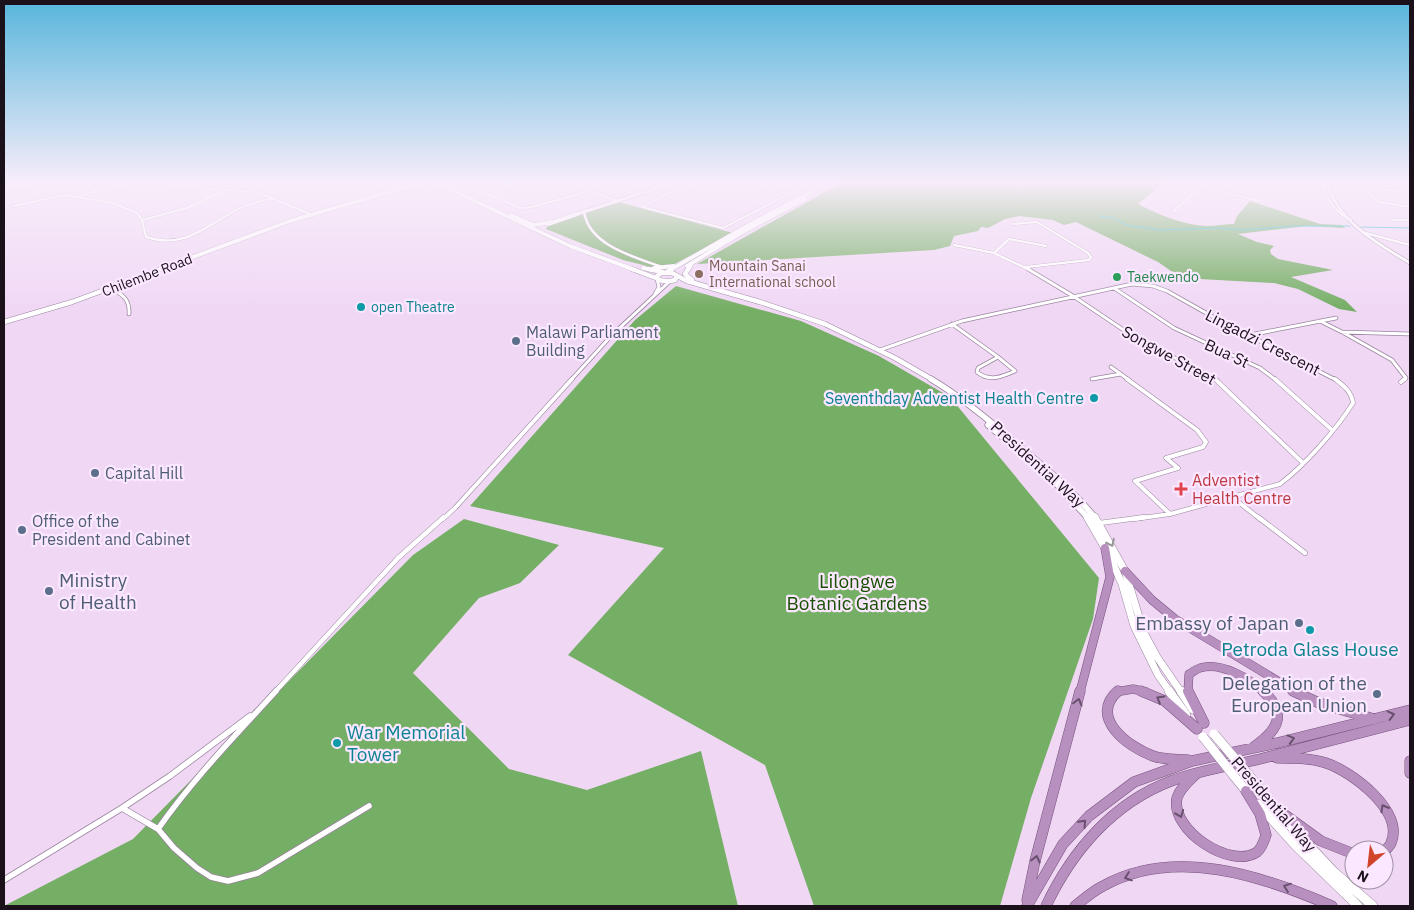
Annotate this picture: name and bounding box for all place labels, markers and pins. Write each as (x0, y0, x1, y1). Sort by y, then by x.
place label: Mountain Sanai International school (709, 257, 836, 291)
marker: Mountain Sanai International school (693, 268, 705, 280)
place label: Taekwendo (1127, 268, 1199, 286)
marker: Taekwendo (1111, 271, 1123, 283)
place label: open Theatre (371, 298, 455, 316)
marker: open Theatre (355, 301, 367, 313)
place label: Malawi Parliament Building (526, 322, 659, 360)
marker: Malawi Parliament Building (510, 335, 522, 347)
place label: Seventhday Adventist Health Centre (825, 388, 1084, 408)
marker: Seventhday Adventist Health Centre (1088, 392, 1100, 404)
place label: Capital Hill (105, 463, 183, 483)
marker: Capital Hill (89, 467, 101, 479)
place label: Adventist Health Centre (1192, 470, 1292, 508)
marker: Adventist Health Centre (1174, 482, 1188, 496)
place label: Office of the President and Cabinet (32, 511, 190, 549)
marker: Office of the President and Cabinet (16, 524, 28, 536)
place label: Ministry of Health (59, 568, 137, 614)
marker: Ministry of Health (43, 585, 55, 597)
place label: Embassy of Japan (1135, 611, 1289, 635)
marker: Embassy of Japan (1293, 617, 1305, 629)
marker: Petroda Glass House (1304, 624, 1316, 636)
place label: Petroda Glass House (1221, 637, 1399, 661)
place label: Delegation of the European Union (1222, 671, 1367, 717)
marker: Delegation of the European Union (1371, 688, 1383, 700)
place label: War Memorial Tower (347, 720, 465, 766)
marker: War Memorial Tower (331, 737, 343, 749)

